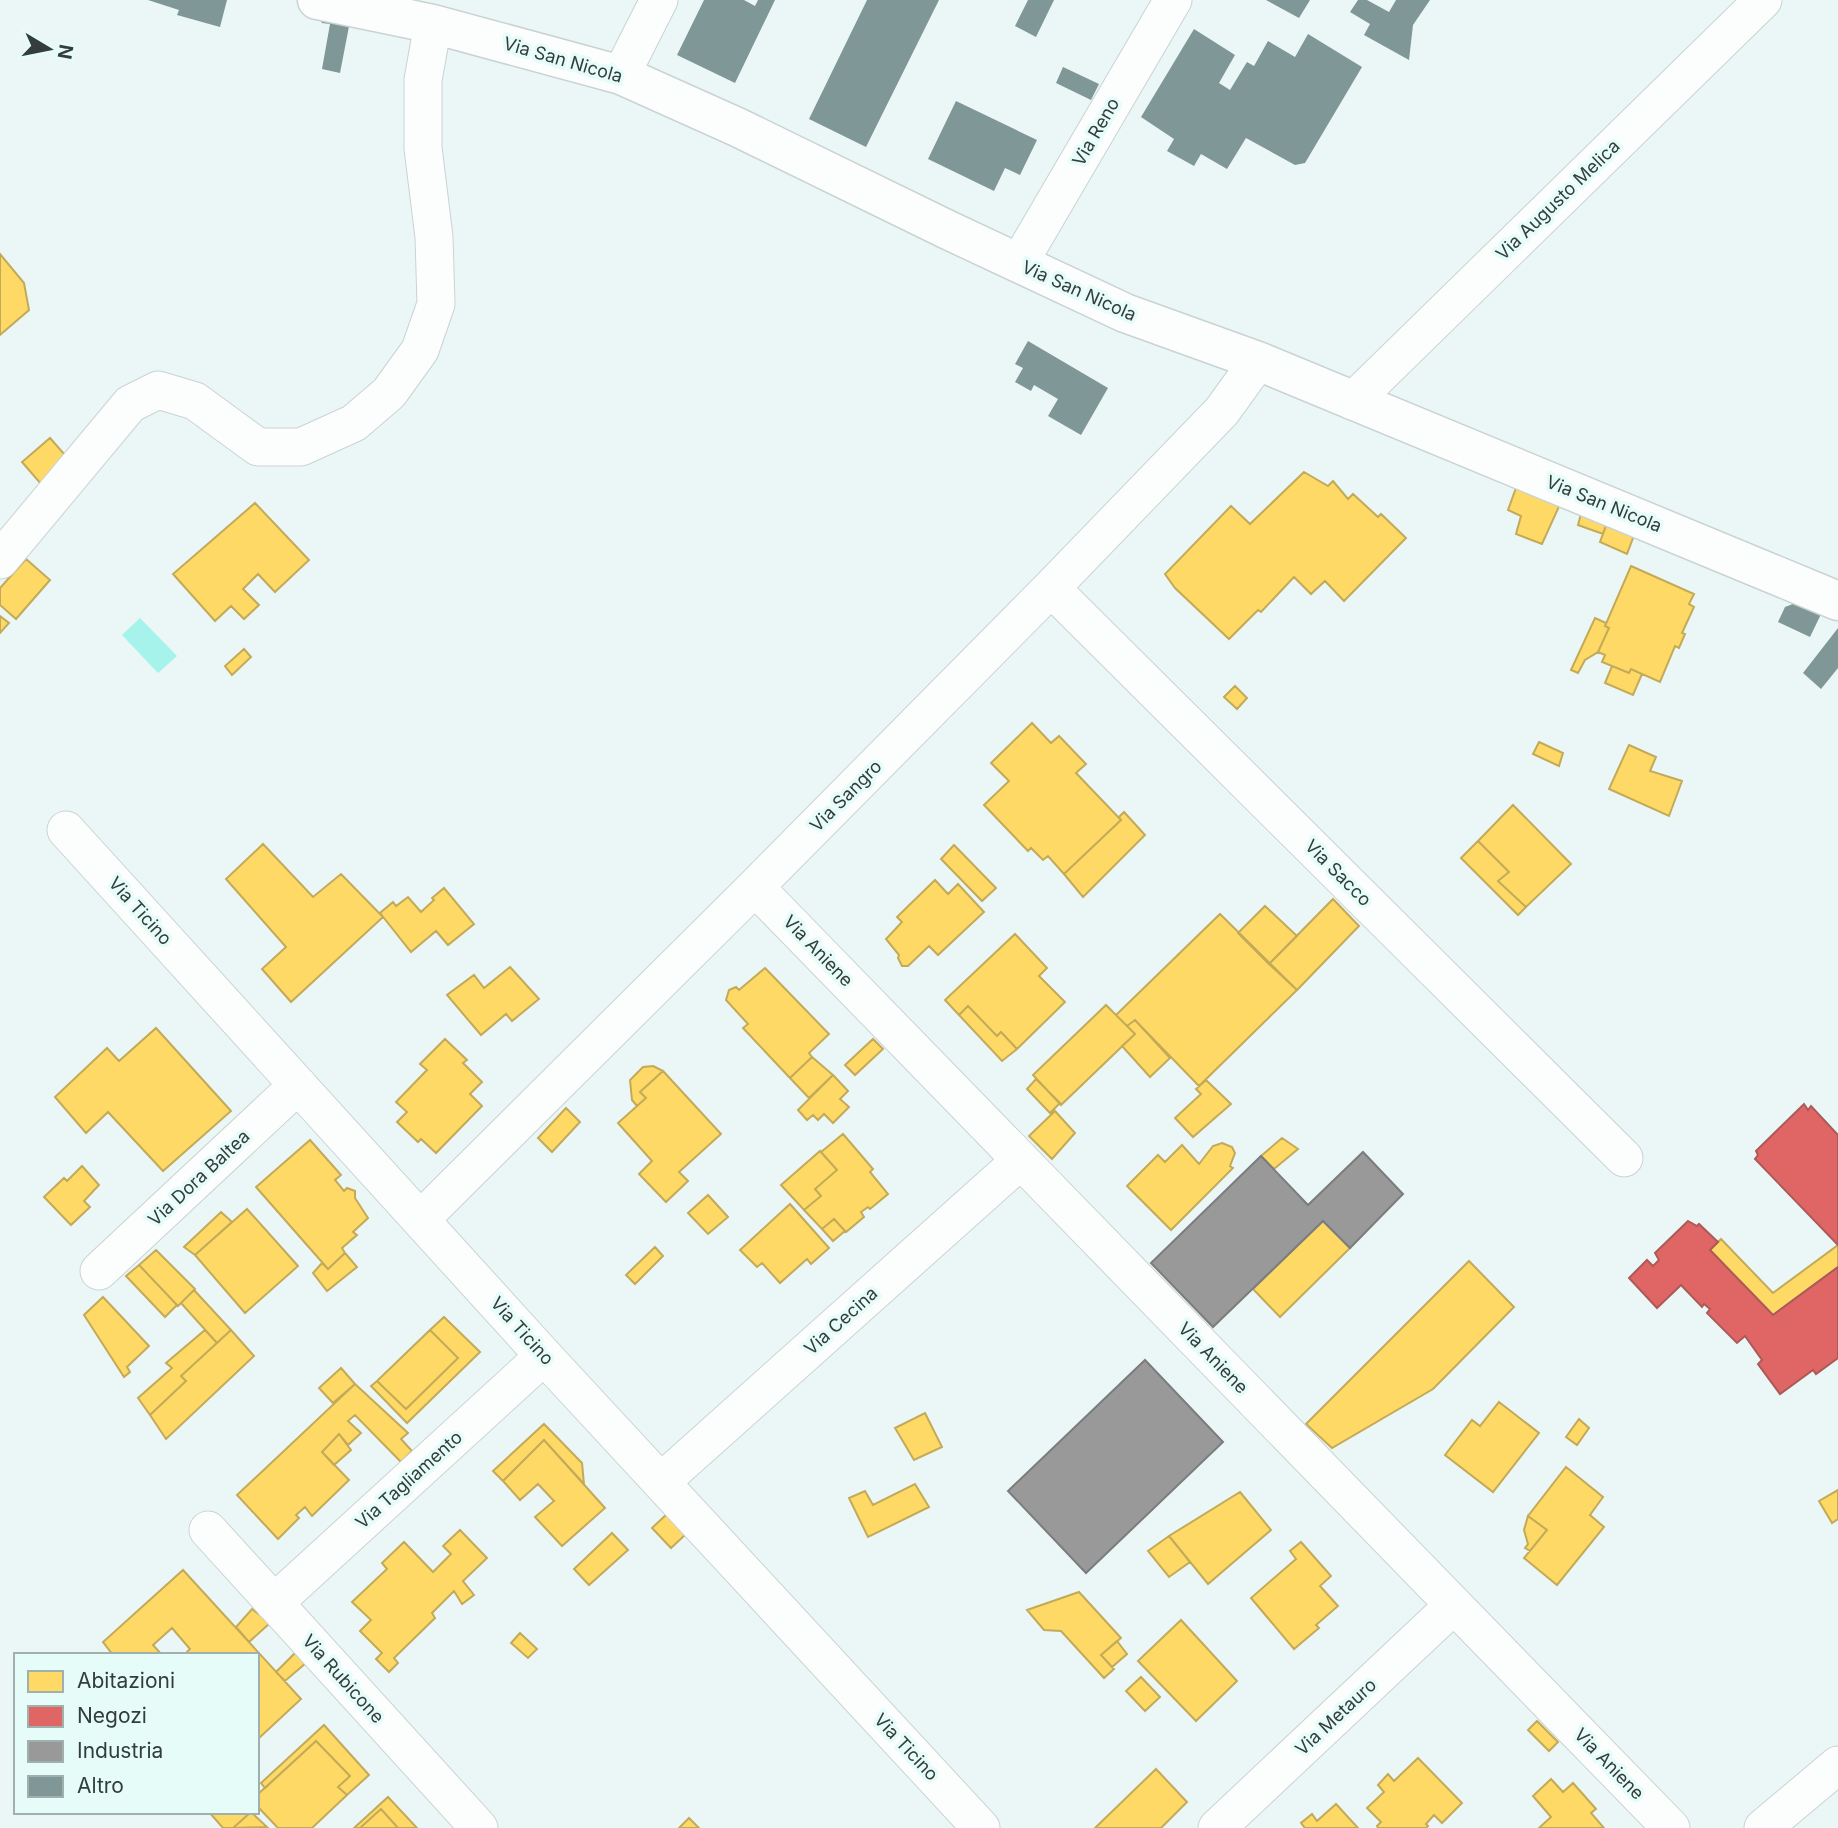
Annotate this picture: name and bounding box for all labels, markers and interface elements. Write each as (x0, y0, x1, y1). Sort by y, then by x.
north arrow (14, 14, 84, 84)
street label: Via San Nicola (501, 33, 625, 87)
text: N (53, 43, 78, 61)
street label: Via Reno (1068, 94, 1123, 170)
street label: Via Augusto Melica (1491, 135, 1624, 264)
street label: Via San Nicola (1019, 256, 1140, 325)
street label: Via San Nicola (1543, 471, 1665, 536)
street label: Via Sangro (805, 755, 886, 836)
street label: Via Sacco (1301, 835, 1376, 910)
street label: Via Ticino (104, 872, 176, 949)
street label: Via Aniene (779, 911, 858, 991)
street label: Via Dora Baltea (144, 1125, 254, 1230)
street label: Via Cecina (800, 1282, 881, 1359)
street label: Via Ticino (486, 1292, 558, 1369)
street label: Via Aniene (1174, 1318, 1253, 1398)
street label: Via Tagliamento (351, 1426, 466, 1533)
street label: Via Rubicone (298, 1630, 389, 1727)
legend (14, 1653, 259, 1814)
text: Abitazioni (77, 1668, 175, 1693)
street label: Via Metauro (1291, 1674, 1380, 1759)
text: Negozi (77, 1703, 147, 1728)
street label: Via Ticino (870, 1709, 943, 1785)
street label: Via Aniene (1570, 1724, 1649, 1804)
text: Industria (77, 1738, 163, 1763)
text: Altro (77, 1773, 124, 1798)

